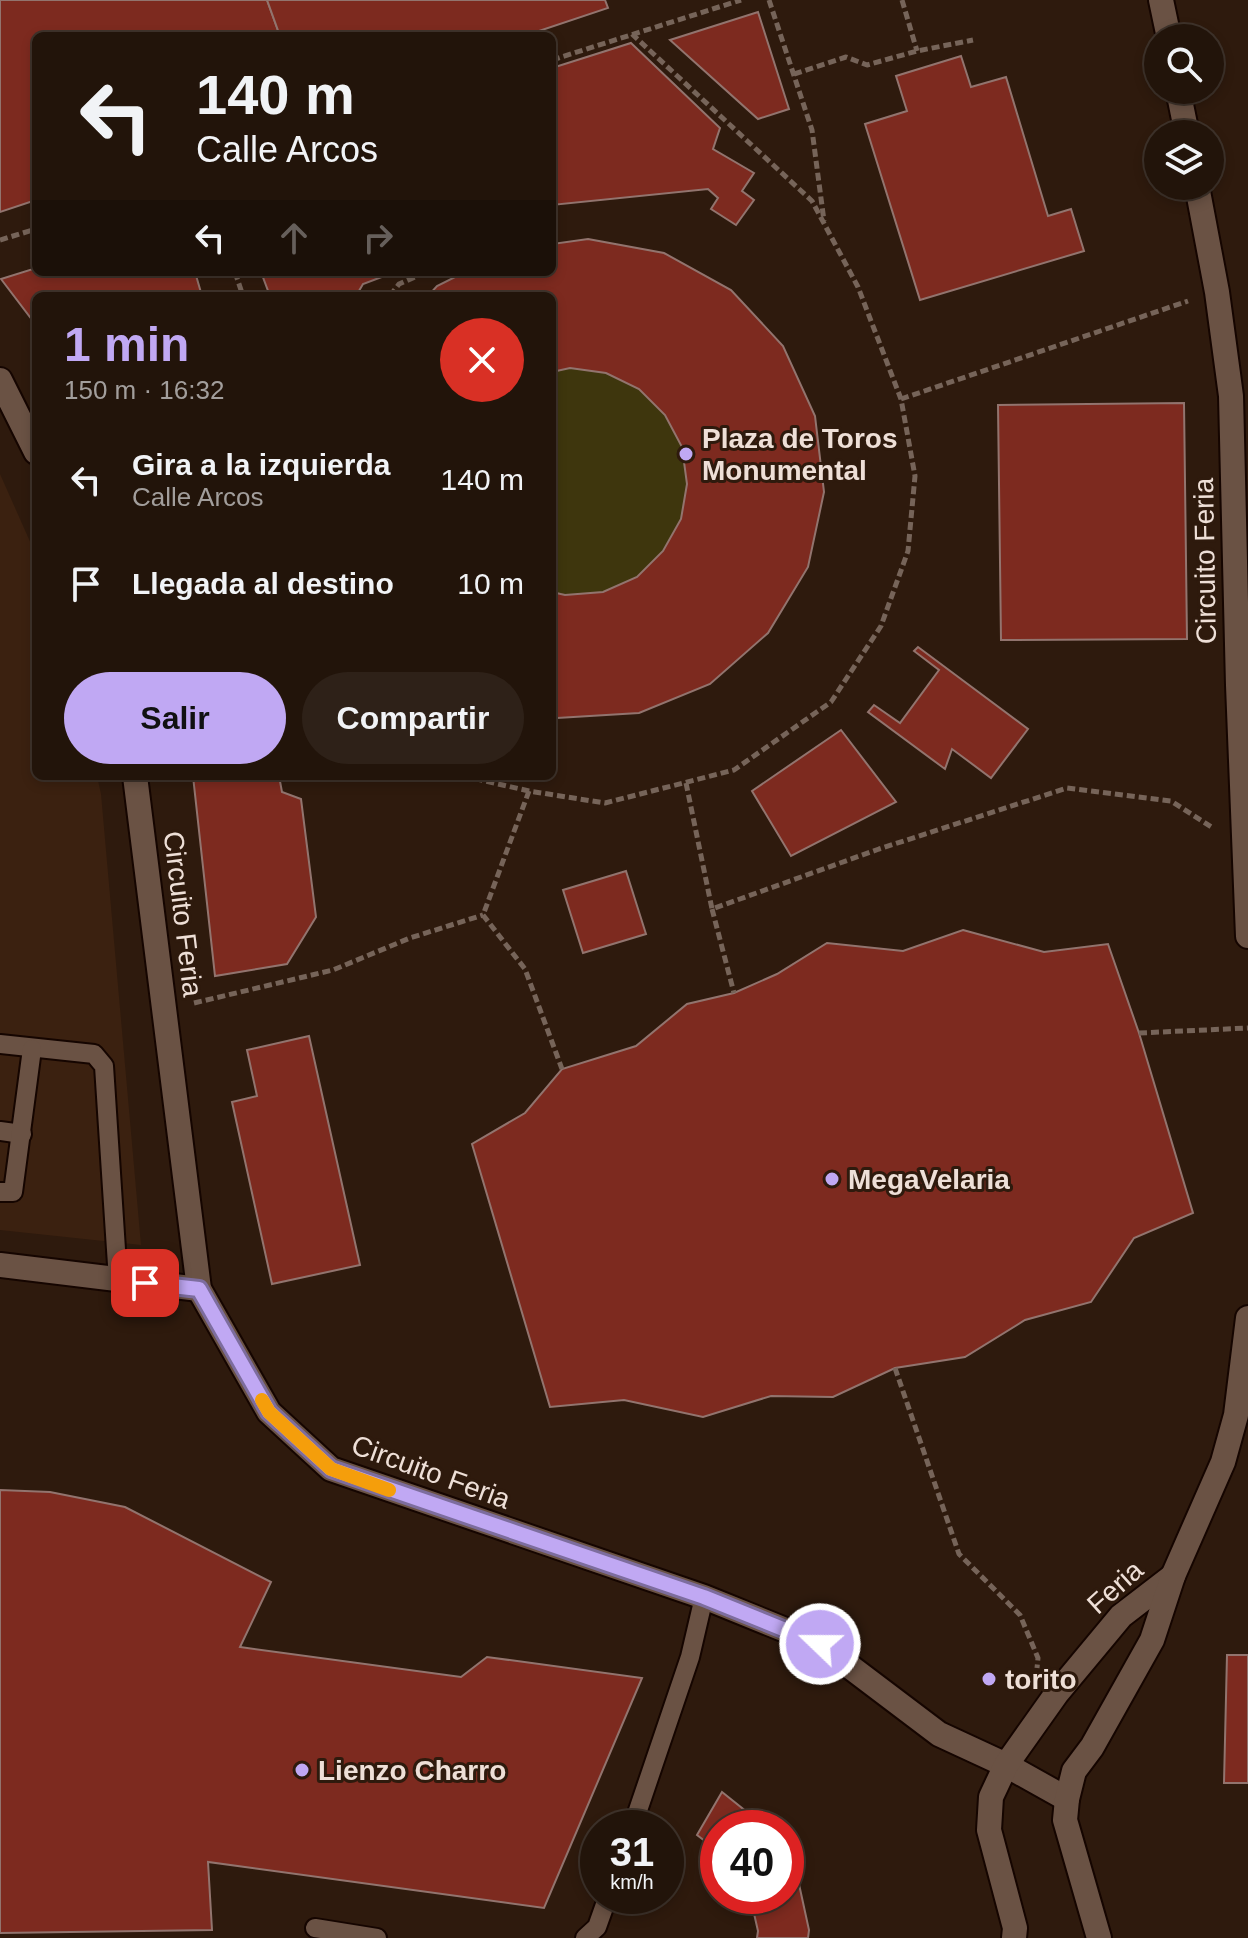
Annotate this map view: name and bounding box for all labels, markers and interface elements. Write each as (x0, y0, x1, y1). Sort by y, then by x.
map controls (1144, 24, 1224, 200)
button: search (1144, 24, 1224, 104)
text: 140 m (196, 63, 355, 126)
icon: left (64, 64, 168, 168)
button: layers (1144, 120, 1224, 200)
text: Calle Arcos (196, 129, 378, 170)
icon: left (188, 216, 232, 260)
icon: ahead (272, 216, 316, 260)
icon: right (356, 216, 400, 260)
text: 1 min (64, 318, 189, 371)
button: close (440, 318, 524, 402)
text: 150 m · 16:32 (64, 375, 224, 405)
place label: Plaza de Toros Monumental (702, 423, 898, 486)
marker: Plaza de Toros Monumental (677, 445, 695, 463)
text: Gira a la izquierda (132, 448, 390, 481)
icon: left (64, 458, 108, 502)
text: 140 m (441, 463, 524, 496)
street label: Circuito Feria (1188, 477, 1222, 645)
text: Calle Arcos (132, 482, 264, 512)
icon: arrive (64, 562, 108, 606)
text: Llegada al destino (132, 567, 394, 600)
text: 10 m (457, 567, 524, 600)
button: Salir (64, 672, 286, 764)
button: Compartir (302, 672, 524, 764)
street label: Circuito Feria (157, 829, 209, 999)
place label: MegaVelaria (848, 1164, 1010, 1195)
marker: MegaVelaria (823, 1170, 841, 1188)
pin (111, 1249, 179, 1317)
icon: arrive (123, 1261, 167, 1305)
street label: Circuito Feria (347, 1429, 515, 1515)
street label: Feria (1081, 1554, 1149, 1620)
position arrow (778, 1602, 862, 1686)
place label: torito (1005, 1664, 1077, 1695)
marker: torito (980, 1670, 998, 1688)
place label: Lienzo Charro (318, 1755, 506, 1786)
marker: Lienzo Charro (293, 1761, 311, 1779)
speed limit sign: 40 (700, 1810, 804, 1914)
text: 31 (610, 1830, 654, 1874)
text: km/h (610, 1871, 654, 1893)

